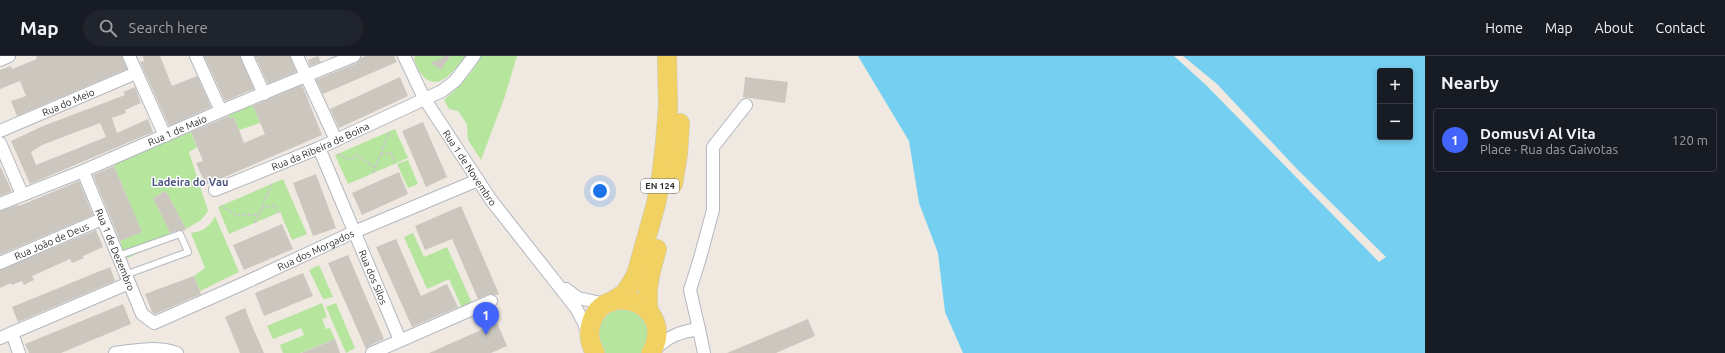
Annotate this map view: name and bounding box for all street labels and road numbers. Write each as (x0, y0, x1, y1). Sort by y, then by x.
street label: Rua do Meio (40, 86, 96, 118)
street label: Rua 1 de Maio (146, 113, 209, 148)
street label: Rua da Ribeira de Boina (270, 120, 371, 173)
street label: Rua 1 de Novembro (441, 128, 499, 208)
road number: EN 124 (641, 179, 679, 193)
street label: Rua 1 de Dezembro (93, 207, 137, 293)
street label: Rua João de Deus (13, 220, 90, 262)
street label: Rua dos Morgados (276, 228, 356, 273)
street label: Rua dos Silos (357, 248, 389, 306)

